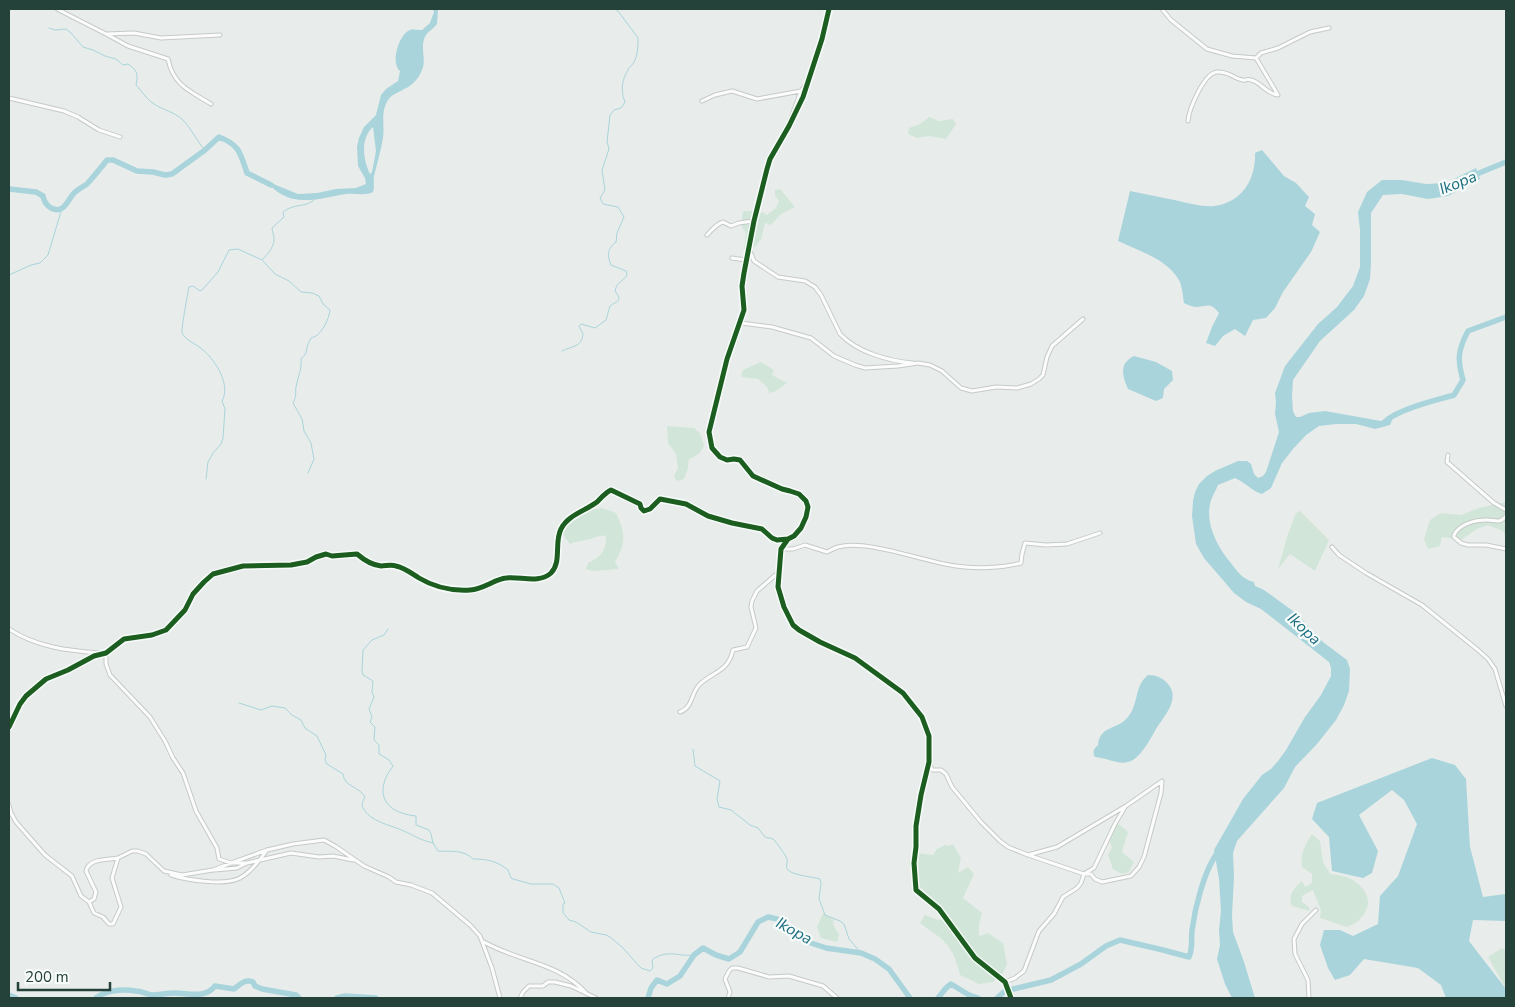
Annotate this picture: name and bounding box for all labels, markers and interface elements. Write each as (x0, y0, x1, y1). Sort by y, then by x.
water label: Ikopa (1436, 166, 1480, 200)
water label: Ikopa (1282, 608, 1326, 650)
water label: Ikopa (772, 912, 816, 950)
scale bar (18, 960, 110, 992)
text: 200 m (25, 967, 69, 987)

